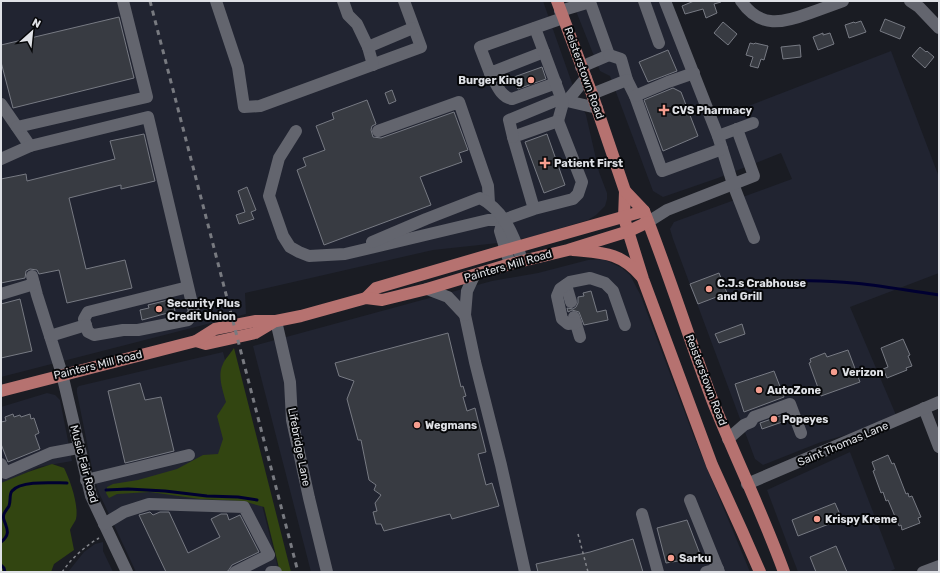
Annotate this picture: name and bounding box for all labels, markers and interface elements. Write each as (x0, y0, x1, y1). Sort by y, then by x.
north arrow (12, 12, 52, 52)
text: N (30, 16, 43, 31)
street label: Reisterstown Road (561, 25, 607, 121)
place label: Burger King (458, 74, 523, 87)
marker: Burger King (526, 75, 536, 85)
place label: CVS Pharmacy (672, 104, 752, 117)
marker: CVS Pharmacy (659, 105, 669, 115)
marker: Patient First (539, 157, 551, 169)
place label: Patient First (554, 157, 623, 170)
street label: Painters Mill Road (463, 247, 553, 285)
place label: C.J.s Crabhouse and Grill (717, 277, 807, 303)
marker: C.J.s Crabhouse and Grill (704, 284, 714, 294)
place label: Security Plus Credit Union (167, 297, 240, 323)
marker: Security Plus Credit Union (154, 304, 164, 314)
street label: Reisterstown Road (683, 333, 729, 427)
street label: Painters Mill Road (52, 348, 144, 382)
place label: Verizon (842, 366, 884, 379)
marker: Verizon (829, 367, 839, 377)
place label: AutoZone (767, 384, 821, 397)
marker: AutoZone (754, 385, 764, 395)
street label: Lifebridge Lane (285, 407, 313, 487)
place label: Popeyes (782, 413, 828, 426)
marker: Popeyes (769, 414, 779, 424)
place label: Wegmans (425, 419, 477, 432)
street label: Saint Thomas Lane (796, 419, 890, 469)
marker: Wegmans (412, 420, 422, 430)
street label: Music Fair Road (67, 424, 101, 504)
place label: Krispy Kreme (825, 513, 898, 526)
marker: Krispy Kreme (812, 514, 822, 524)
place label: Sarku (679, 552, 711, 565)
marker: Sarku (666, 553, 676, 563)

